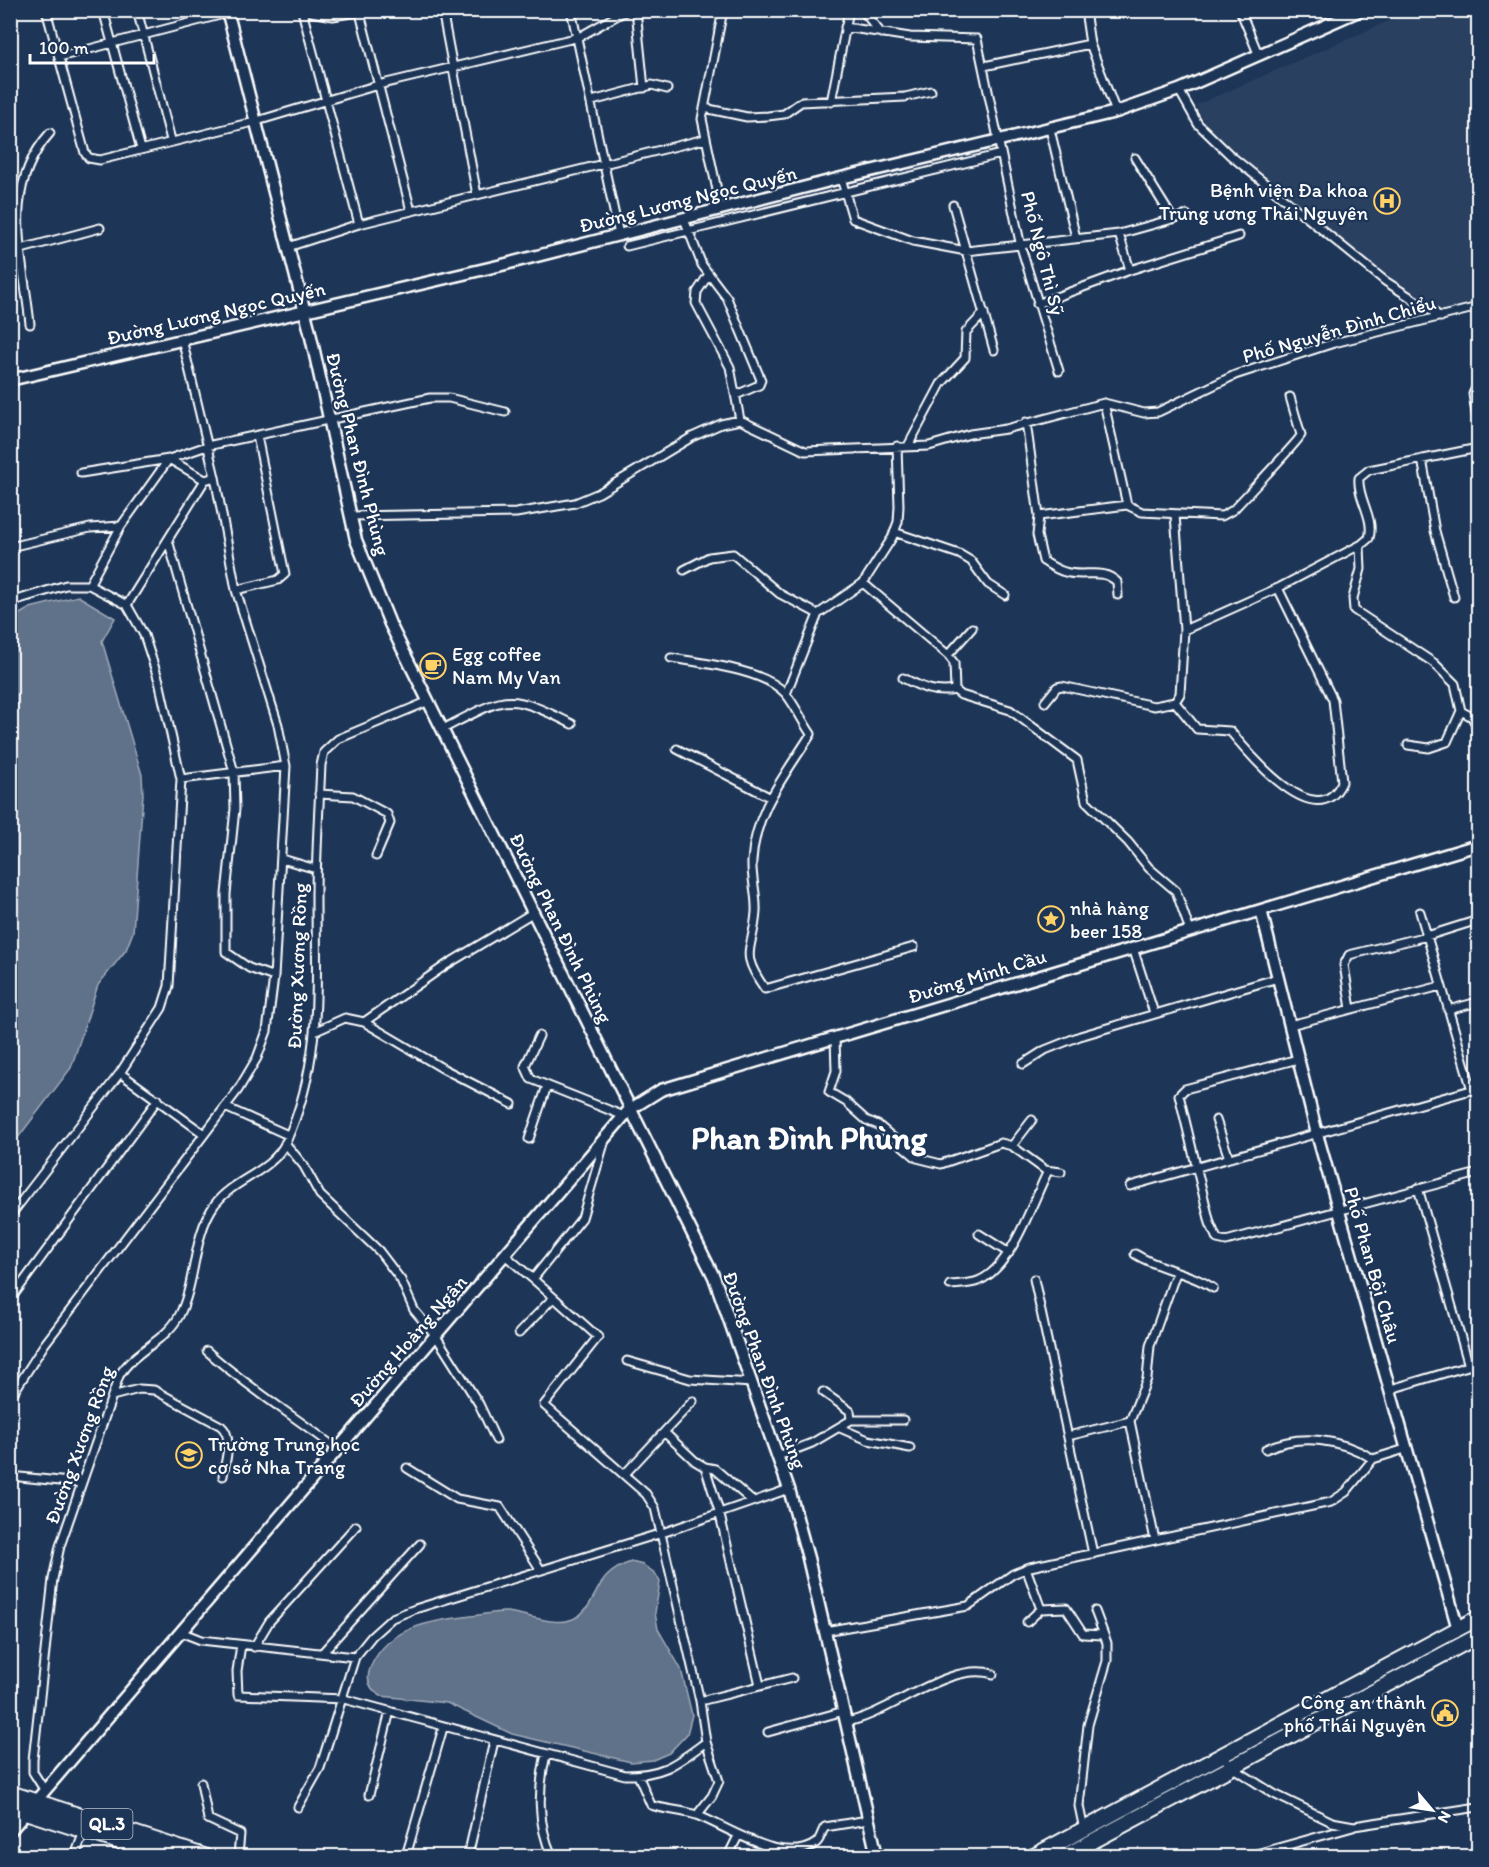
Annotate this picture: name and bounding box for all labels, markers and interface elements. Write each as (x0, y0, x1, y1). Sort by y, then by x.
scale bar (30, 27, 154, 65)
text: 100 m (39, 37, 89, 59)
street label: Đường Lương Ngọc Quyến (577, 160, 799, 238)
place label: Bệnh viện Đa khoa Trung ương Thái Nguyên (1159, 178, 1369, 225)
hospital icon: Bệnh viện Đa khoa Trung ương Thái Nguyên (1372, 186, 1402, 216)
street label: Phố Ngô Thì Sỹ (1016, 188, 1070, 318)
street label: Đường Lương Ngọc Quyến (104, 276, 328, 350)
street label: Phố Nguyễn Đình Chiểu (1239, 290, 1439, 368)
street label: Đường Phan Đình Phùng (321, 350, 395, 559)
place label: Egg coffee Nam My Van (452, 642, 561, 689)
cafe icon: Egg coffee Nam My Van (418, 651, 448, 681)
street label: Đường Phan Đình Phùng (504, 829, 618, 1028)
street label: Đường Xương Rồng (282, 882, 312, 1049)
place label: nhà hàng beer 158 (1070, 896, 1150, 943)
place icon: nhà hàng beer 158 (1036, 904, 1066, 934)
street label: Đường Minh Cầu (905, 944, 1049, 1008)
district label: Phan Đình Phùng (691, 1119, 927, 1157)
street label: Phố Phan Bội Châu (1339, 1184, 1407, 1346)
street label: Đường Phan Đình Phùng (718, 1268, 812, 1473)
street label: Đường Hoàng Ngân (344, 1270, 472, 1412)
street label: Đường Xương Rồng (39, 1362, 119, 1527)
place label: Trường Trung học cơ sở Nha Trang (208, 1432, 360, 1479)
school or university icon: Trường Trung học cơ sở Nha Trang (174, 1440, 204, 1470)
place label: Công an thành phố Thái Nguyên (1284, 1690, 1426, 1737)
public building icon: Công an thành phố Thái Nguyên (1430, 1698, 1460, 1728)
north arrow (1402, 1780, 1462, 1840)
text: N (1434, 1808, 1456, 1826)
road number: QL.3 (82, 1809, 132, 1839)

